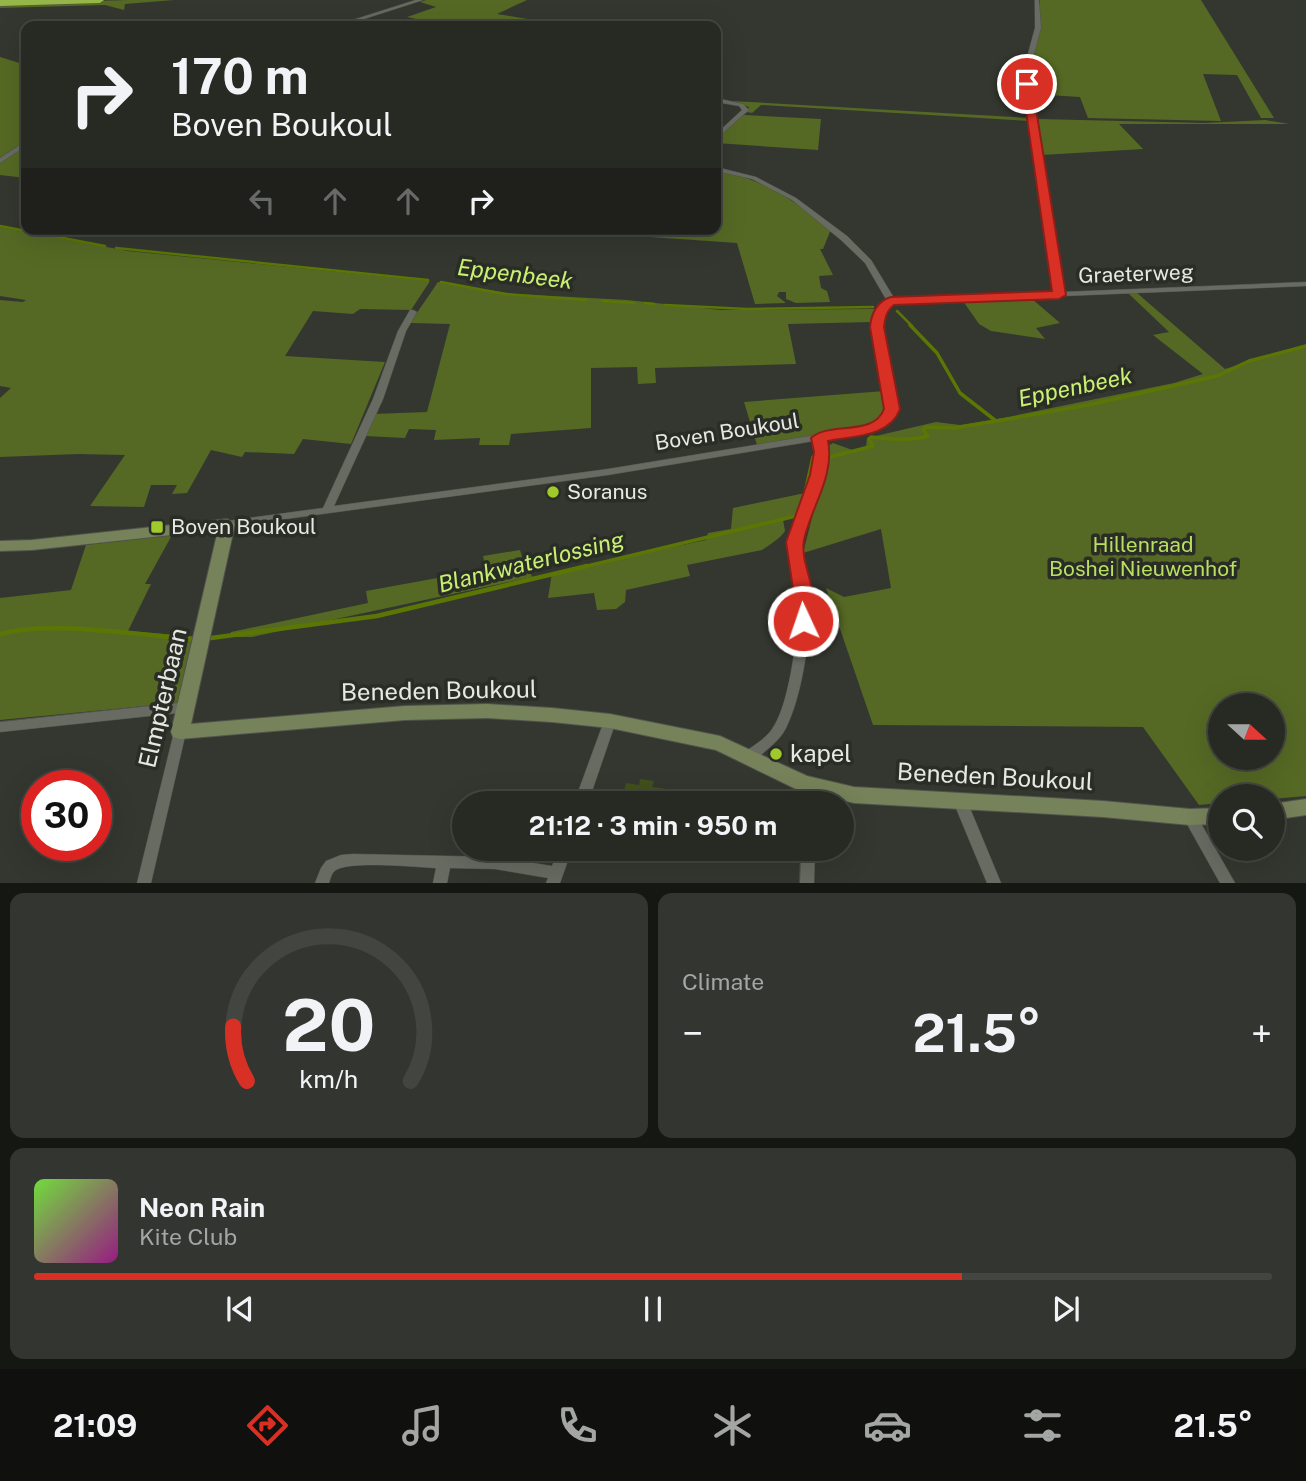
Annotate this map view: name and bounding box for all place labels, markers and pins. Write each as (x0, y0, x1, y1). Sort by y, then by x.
pin (997, 54, 1057, 114)
place label: Soranus (567, 479, 647, 504)
marker: Soranus (545, 484, 561, 500)
place label: Boven Boukoul (171, 514, 316, 539)
marker: Boven Boukoul (149, 519, 165, 535)
place label: kapel (790, 739, 852, 767)
marker: kapel (768, 746, 784, 762)

